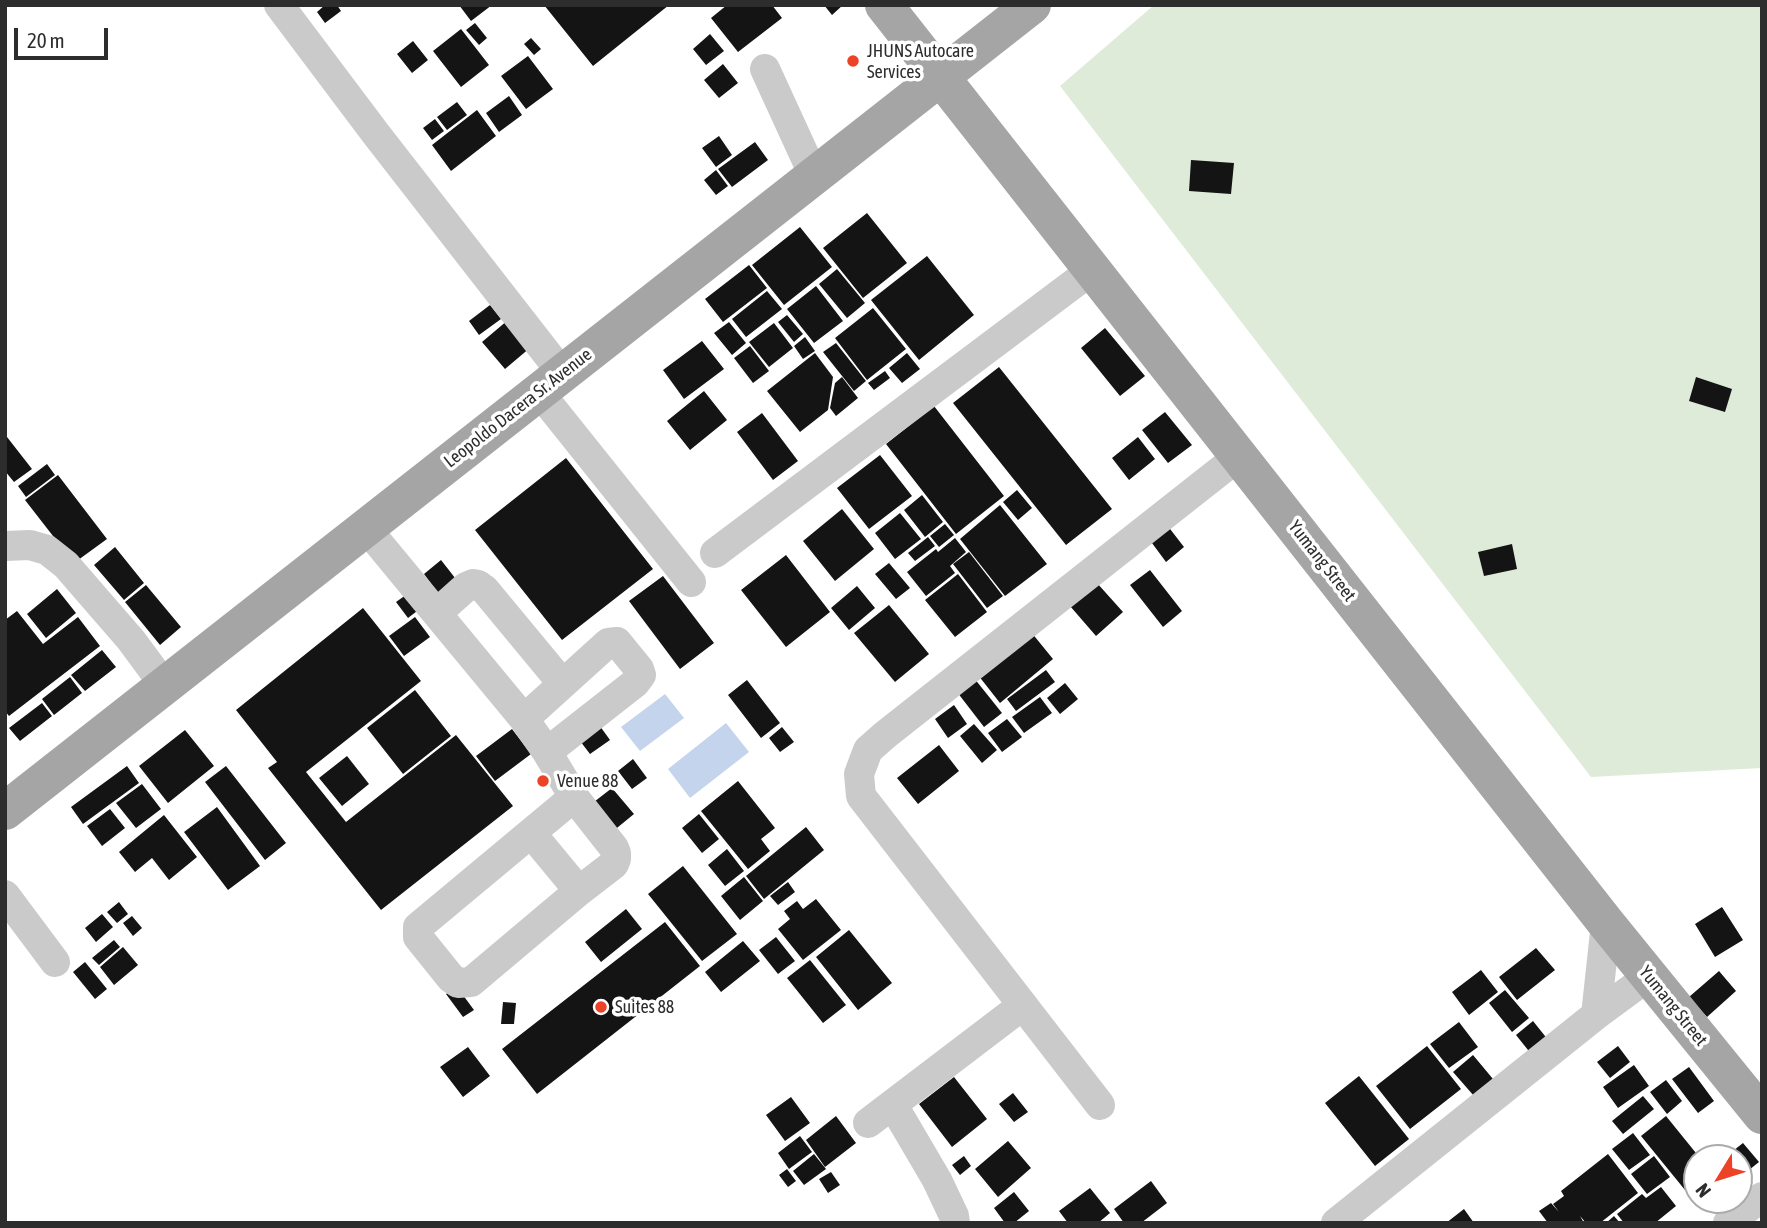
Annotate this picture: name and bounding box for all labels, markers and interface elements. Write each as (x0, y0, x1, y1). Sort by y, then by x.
scale bar (18, 14, 112, 58)
text: 20 m (27, 28, 65, 52)
place label: JHUNS Autocare Services (867, 40, 974, 82)
marker: JHUNS Autocare Services (845, 53, 861, 69)
street label: Leopoldo Dacera Sr. Avenue (440, 344, 596, 472)
street label: Yumang Street (1284, 516, 1360, 606)
place label: Venue 88 (557, 770, 618, 792)
marker: Venue 88 (535, 773, 551, 789)
street label: Yumang Street (1634, 962, 1712, 1050)
place label: Suites 88 (615, 996, 674, 1018)
marker: Suites 88 (593, 999, 609, 1015)
north arrow (1683, 1144, 1753, 1214)
text: N (1691, 1180, 1715, 1202)

